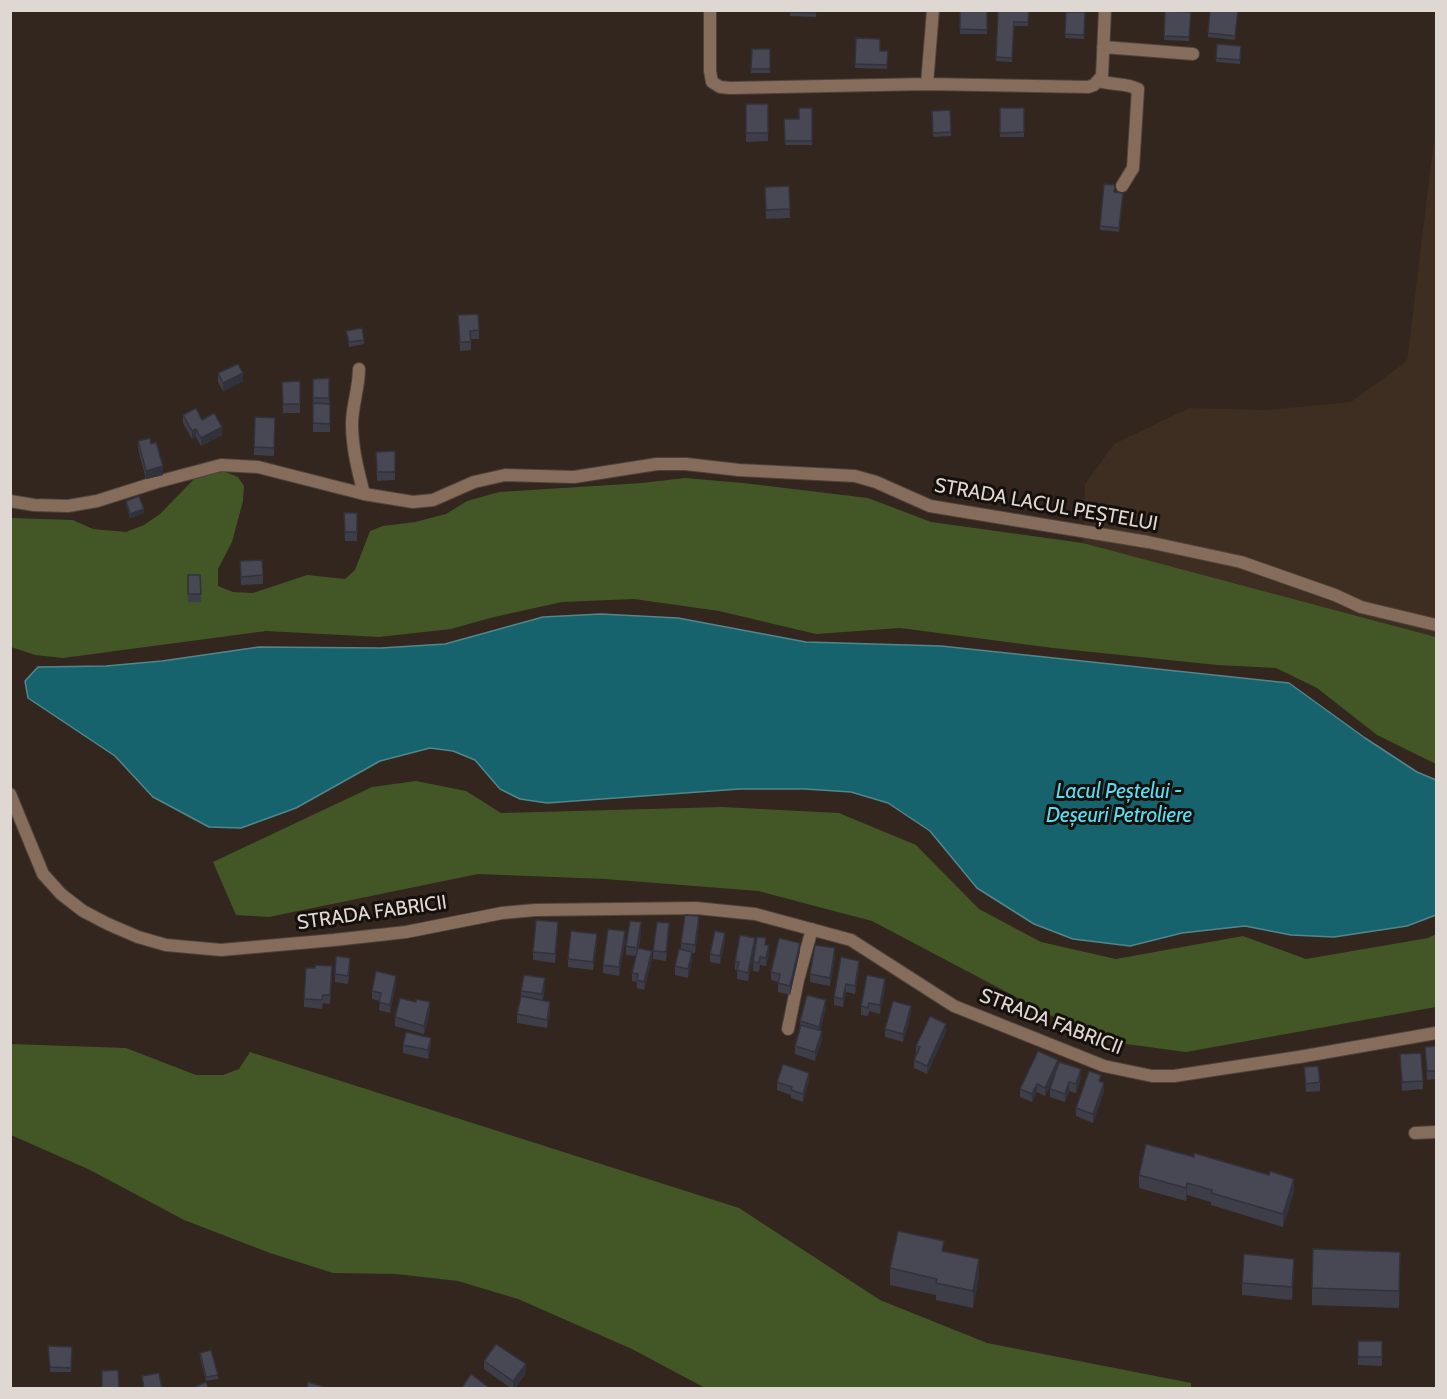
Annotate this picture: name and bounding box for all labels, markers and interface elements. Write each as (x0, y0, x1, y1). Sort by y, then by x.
street label: STRADA LACUL PEȘTELUI (932, 474, 1160, 536)
water label: Lacul Peștelui - Deșeuri Petroliere (1046, 779, 1192, 829)
street label: STRADA FABRICII (295, 891, 449, 935)
street label: STRADA FABRICII (976, 984, 1126, 1060)

